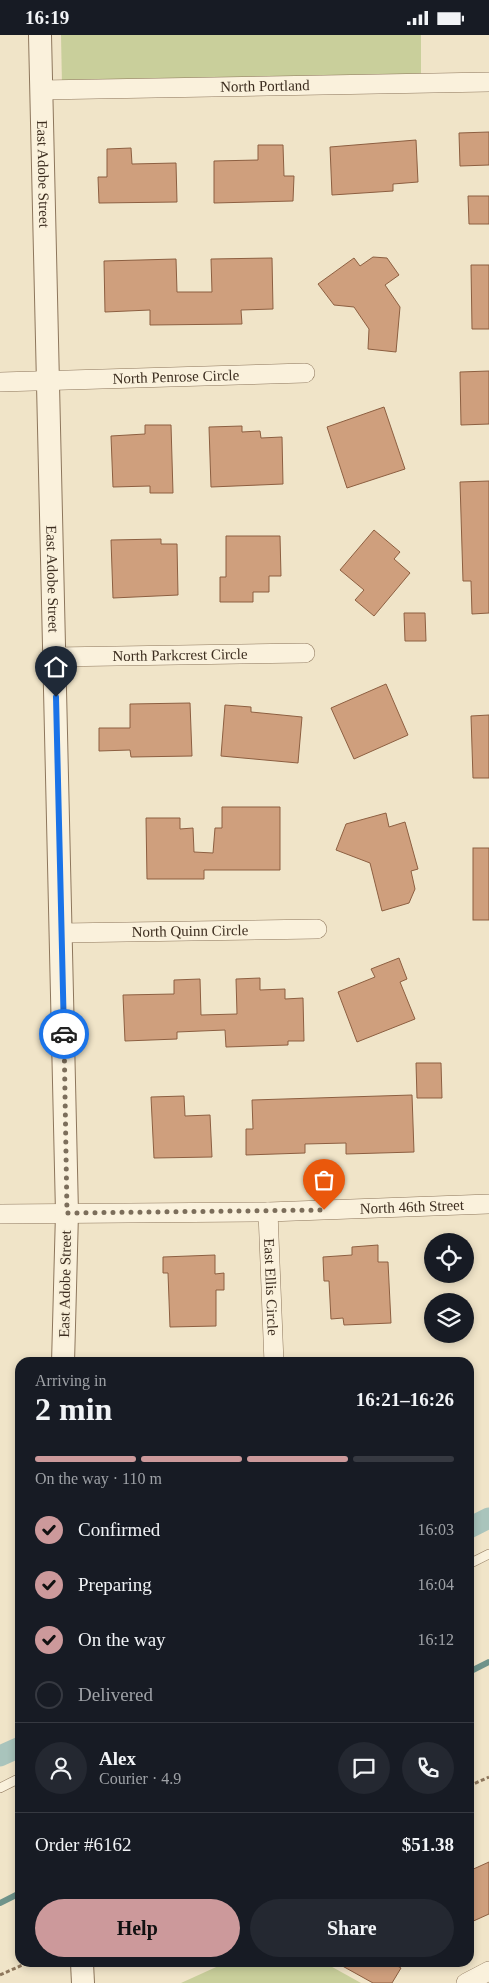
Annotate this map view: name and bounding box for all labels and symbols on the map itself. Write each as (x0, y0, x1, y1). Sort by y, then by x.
street label: North Portland (220, 77, 310, 95)
street label: East Adobe Street (34, 120, 52, 229)
street label: North Penrose Circle (112, 367, 240, 387)
street label: East Adobe Street (43, 525, 62, 634)
pin (35, 646, 77, 697)
street label: North Parkcrest Circle (112, 646, 248, 664)
street label: North Quinn Circle (131, 922, 249, 940)
courier (39, 1009, 89, 1059)
pin (303, 1159, 345, 1210)
street label: North 46th Street (360, 1197, 465, 1217)
street label: East Adobe Street (56, 1229, 74, 1338)
street label: East Ellis Circle (261, 1238, 281, 1336)

